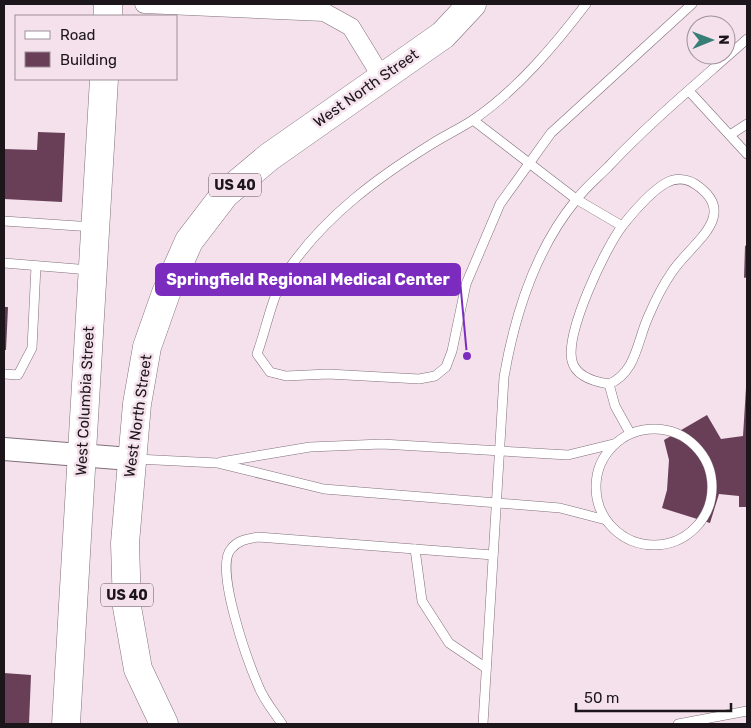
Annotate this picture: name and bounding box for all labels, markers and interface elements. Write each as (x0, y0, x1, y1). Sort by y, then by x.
legend (15, 15, 178, 80)
north arrow (686, 15, 736, 65)
text: Road (60, 26, 96, 44)
text: N (715, 35, 732, 45)
street label: West North Street (310, 45, 422, 131)
text: Building (60, 51, 117, 69)
road number: US 40 (209, 174, 261, 196)
callout: Springfield Regional Medical Center (156, 264, 460, 295)
text: Springfield Regional Medical Center (166, 270, 450, 289)
street label: West Columbia Street (72, 326, 98, 476)
street label: West North Street (120, 353, 156, 479)
road number: US 40 (101, 584, 153, 606)
scale bar (576, 680, 731, 712)
text: 50 m (584, 689, 619, 707)

